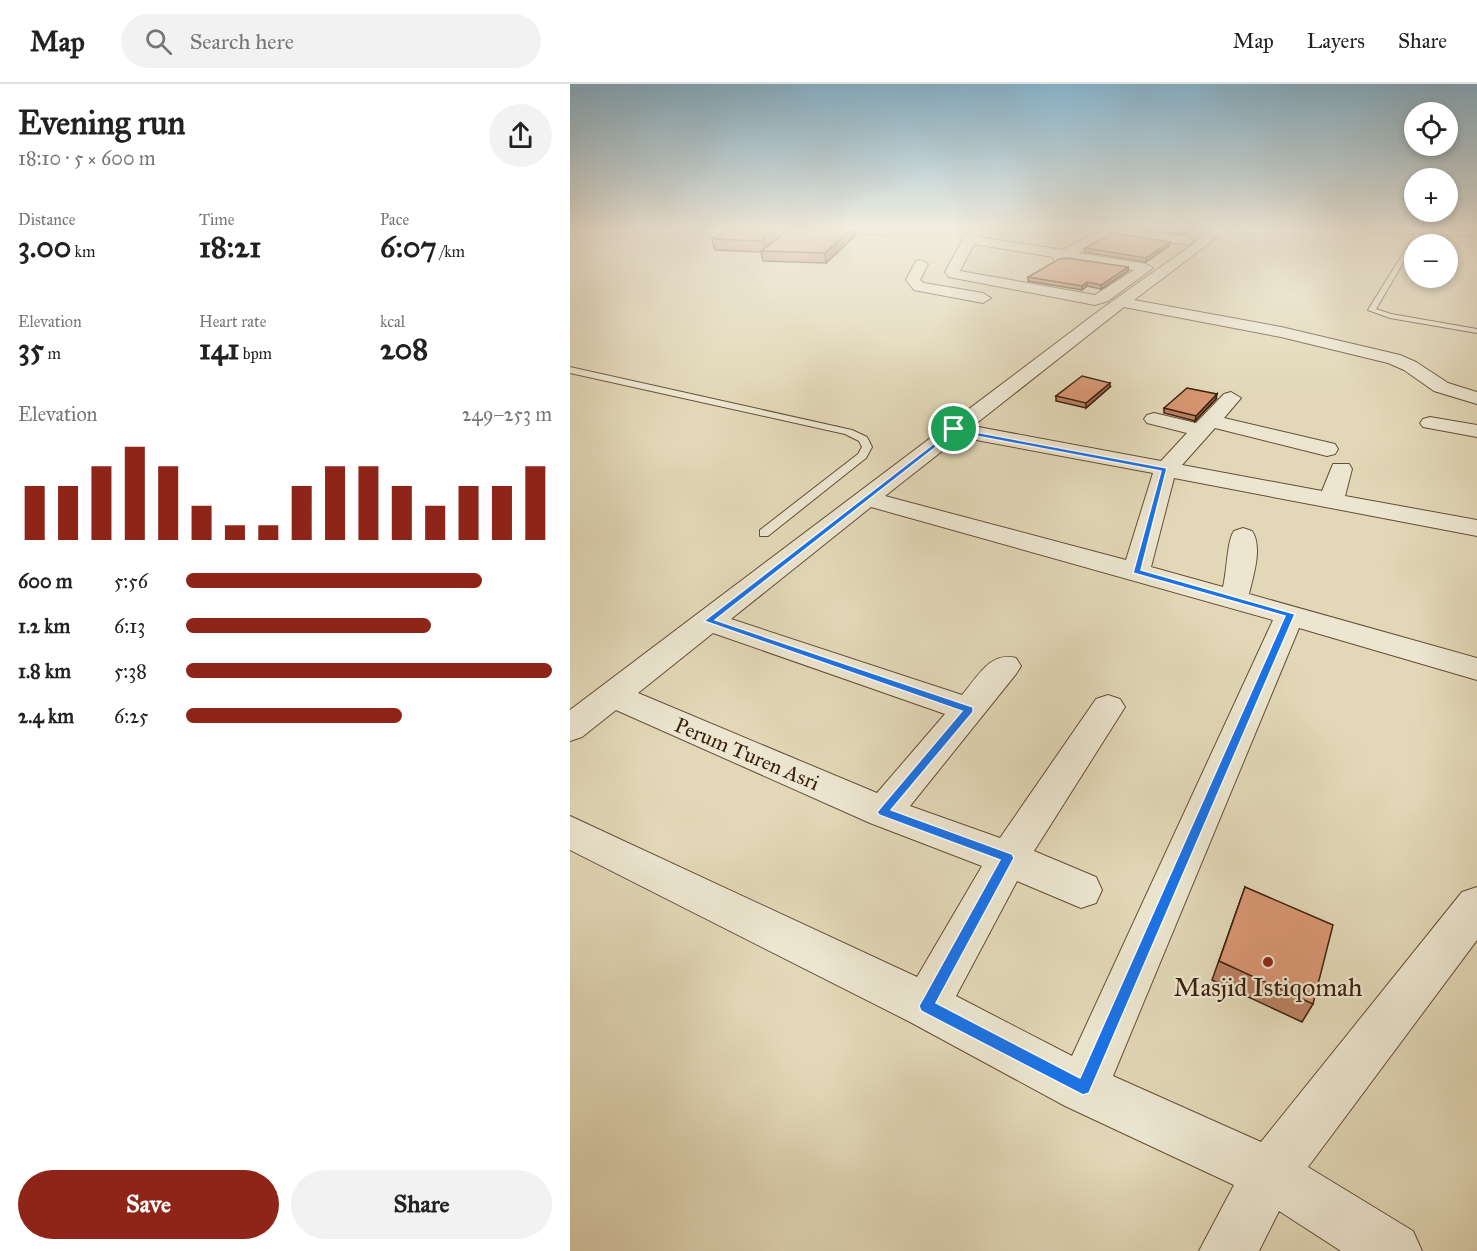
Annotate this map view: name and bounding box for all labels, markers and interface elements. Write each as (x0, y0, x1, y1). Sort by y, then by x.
search box (121, 14, 541, 68)
text: Map (30, 24, 85, 59)
icon: search (142, 25, 175, 58)
text: Search here (190, 28, 294, 55)
text: Map (1233, 28, 1274, 54)
text: Layers (1307, 28, 1365, 54)
text: Share (1398, 28, 1447, 54)
map controls (1404, 102, 1458, 288)
button: locate (1404, 102, 1458, 156)
text: Evening run (18, 103, 185, 143)
button: share (489, 104, 552, 167)
text: 18:10 · 5 × 600 m (18, 146, 156, 170)
button: + (1404, 168, 1458, 222)
text: Distance (18, 210, 75, 229)
text: Time (199, 210, 234, 229)
text: Pace (380, 210, 409, 229)
text: 3.00 (18, 229, 71, 265)
text: 18:21 (199, 229, 261, 265)
text: 6:07 (380, 229, 436, 265)
button: − (1404, 234, 1458, 288)
text: km (71, 242, 96, 261)
text: /km (436, 242, 465, 261)
text: Elevation (18, 312, 82, 331)
text: Heart rate (199, 312, 266, 331)
text: kcal (380, 312, 405, 331)
text: 35 (18, 331, 44, 367)
text: 141 (199, 331, 239, 367)
text: 208 (380, 331, 428, 367)
text: m (44, 344, 61, 363)
text: bpm (239, 344, 272, 363)
text: Elevation (18, 402, 97, 426)
text: 249–253 m (462, 402, 552, 426)
pin (928, 403, 979, 454)
icon: arrive (937, 412, 970, 445)
text: 600 m (18, 569, 73, 593)
text: 5:56 (114, 569, 148, 593)
text: 1.2 km (18, 614, 70, 638)
text: 6:13 (114, 614, 145, 638)
text: 1.8 km (18, 659, 71, 683)
text: 5:38 (114, 659, 147, 683)
text: 2.4 km (18, 704, 74, 728)
text: 6:25 (114, 704, 148, 728)
street label: Perum Turen Asri (671, 712, 823, 796)
marker: Masjid Istiqomah (1261, 955, 1275, 969)
place label: Masjid Istiqomah (1174, 971, 1363, 1003)
button: Save (18, 1170, 279, 1239)
button: Share (291, 1170, 552, 1239)

